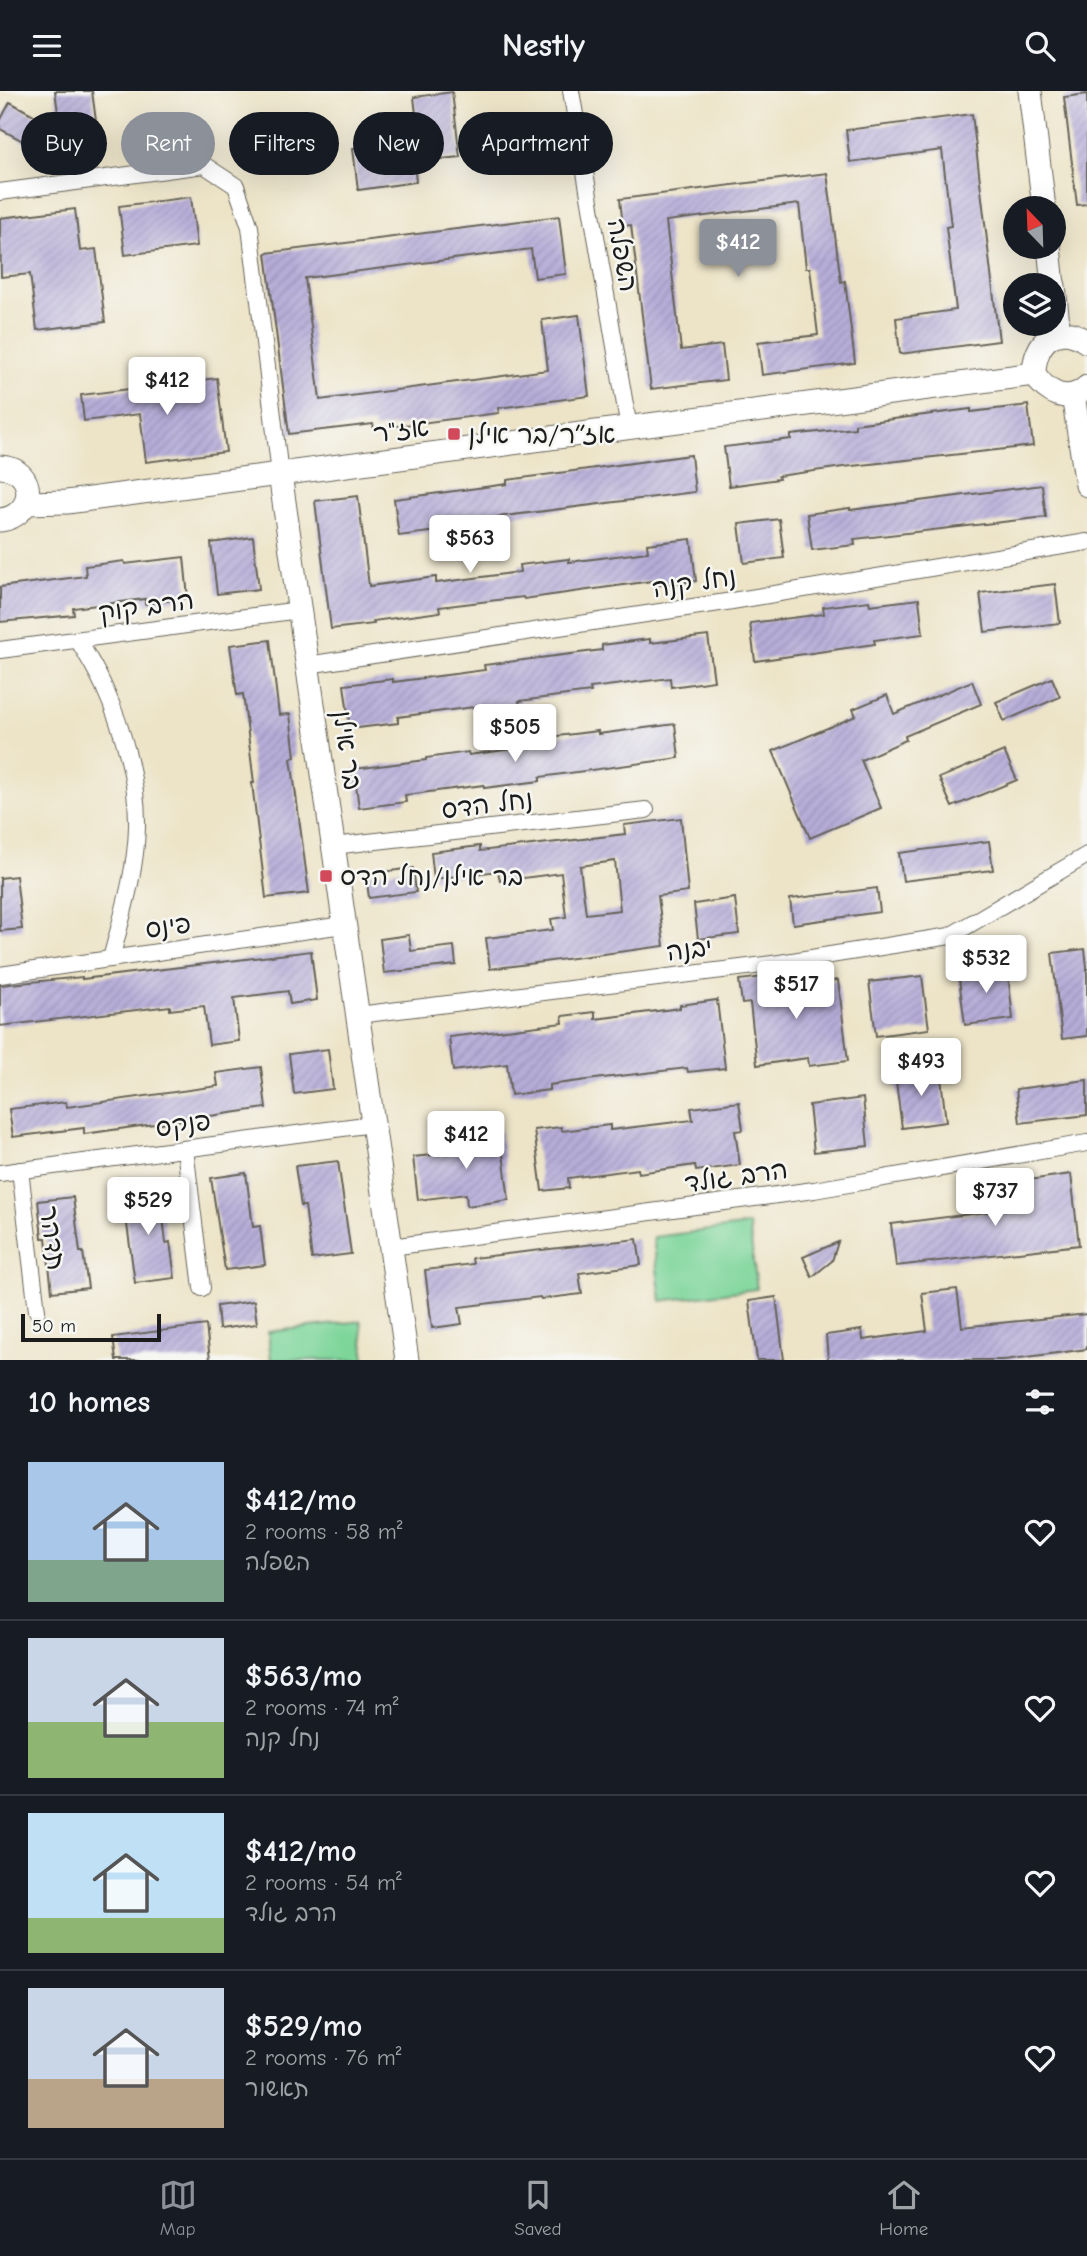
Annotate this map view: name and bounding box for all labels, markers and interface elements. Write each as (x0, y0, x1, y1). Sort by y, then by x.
icon: menu (28, 27, 66, 65)
text: Nestly (502, 27, 585, 64)
icon: search (1021, 27, 1059, 65)
chip: Buy (21, 112, 107, 175)
chip: Rent (121, 112, 215, 175)
chip: Filters (229, 112, 339, 175)
chip: New (353, 112, 444, 175)
chip: Apartment (458, 112, 613, 175)
north arrow (1003, 196, 1066, 259)
map controls (1003, 196, 1066, 336)
street label: השפלה (601, 216, 643, 294)
pin: $412 (697, 219, 779, 279)
text: $412 (715, 228, 761, 255)
button: layers (1003, 273, 1066, 336)
pin: $412 (126, 357, 208, 417)
text: $412 (144, 366, 190, 393)
street label: אז"ר (372, 412, 431, 450)
place label: אז״ר/בר אילן (468, 420, 616, 450)
marker: אז״ר/בר אילן (446, 426, 462, 442)
pin: $563 (429, 515, 511, 575)
text: $563 (445, 524, 495, 551)
street label: נחל קנה (650, 562, 738, 604)
street label: הרב קוק (96, 585, 196, 629)
pin: $505 (474, 705, 556, 764)
street label: בר אילן (327, 708, 367, 792)
text: $505 (489, 713, 541, 740)
street label: נחל הדס (440, 785, 535, 825)
place label: בר אילן/נחל הדס (340, 862, 523, 892)
marker: בר אילן/נחל הדס (318, 868, 334, 884)
street label: פינס (143, 909, 193, 945)
street label: יבנה (664, 932, 714, 968)
pin: $532 (945, 935, 1027, 995)
text: $532 (962, 944, 1010, 971)
pin: $517 (755, 961, 837, 1021)
text: $517 (773, 970, 819, 997)
pin: $493 (880, 1039, 962, 1098)
text: $493 (897, 1047, 945, 1074)
street label: פנקס (154, 1106, 213, 1144)
pin: $412 (425, 1111, 507, 1171)
text: $412 (443, 1120, 489, 1147)
street label: הרב גולד (683, 1155, 790, 1199)
pin: $737 (954, 1169, 1036, 1228)
pin: $529 (107, 1177, 189, 1237)
text: $737 (972, 1177, 1018, 1204)
text: $529 (123, 1186, 173, 1213)
street label: תדהר (33, 1204, 71, 1272)
scale bar (21, 1311, 161, 1343)
text: 50 m (32, 1315, 76, 1337)
icon: filters (1021, 1383, 1059, 1421)
text: 10 homes (28, 1385, 150, 1420)
text: $412/mo (245, 1483, 356, 1518)
icon: home (84, 1490, 168, 1574)
icon: heart (1021, 1513, 1059, 1551)
text: 2 rooms · 58 m² (245, 1518, 403, 1545)
text: השפלה (245, 1549, 310, 1576)
text: $563/mo (245, 1659, 362, 1694)
icon: home (84, 1666, 168, 1750)
icon: heart (1021, 1689, 1059, 1727)
text: 2 rooms · 74 m² (245, 1694, 398, 1721)
text: נחל קנה (245, 1725, 320, 1752)
text: $412/mo (245, 1834, 356, 1869)
icon: home (84, 1841, 168, 1925)
icon: heart (1021, 1864, 1059, 1902)
text: 2 rooms · 54 m² (245, 1869, 402, 1896)
text: הרב גולד (245, 1900, 337, 1927)
text: $529/mo (245, 2009, 362, 2044)
icon: home (84, 2016, 168, 2100)
icon: heart (1021, 2039, 1059, 2077)
text: 2 rooms · 76 m² (245, 2044, 401, 2071)
text: תאשור (245, 2075, 309, 2102)
tab: Map (159, 2176, 197, 2240)
tab: Saved (514, 2176, 562, 2240)
tab: Home (879, 2176, 928, 2240)

